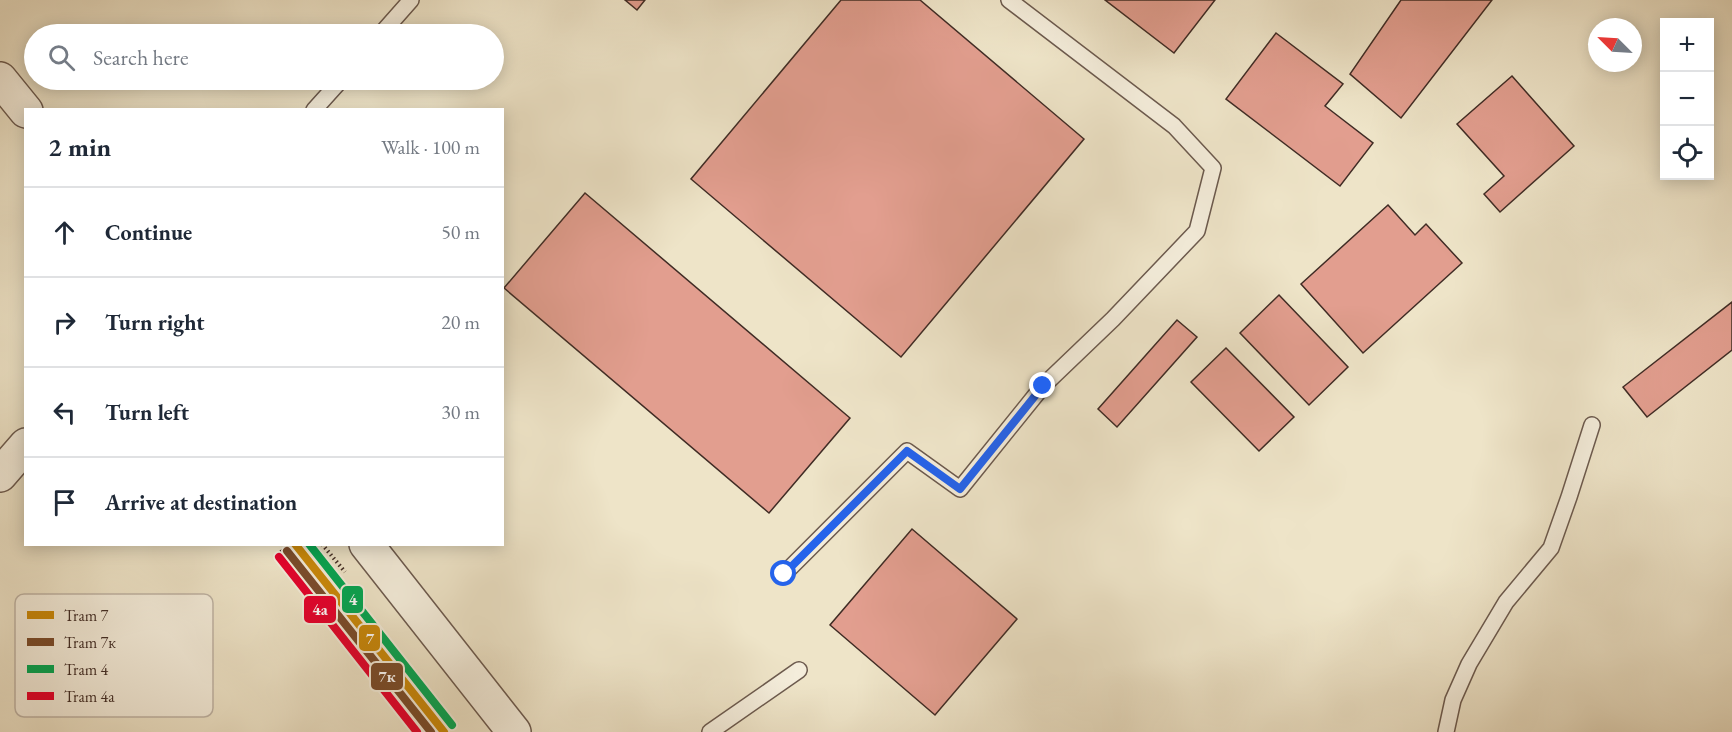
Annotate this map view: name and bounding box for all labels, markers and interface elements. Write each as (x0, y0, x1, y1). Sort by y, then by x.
north arrow (1588, 18, 1642, 72)
map controls (1660, 18, 1714, 180)
button: + (1660, 18, 1714, 72)
search box (24, 24, 504, 90)
icon: search (45, 41, 78, 74)
text: Search here (93, 43, 188, 72)
button: − (1660, 72, 1714, 126)
button: locate (1660, 126, 1714, 180)
text: 2 min (48, 130, 111, 164)
text: Walk · 100 m (381, 134, 480, 160)
icon: ahead (48, 216, 81, 249)
text: Continue (105, 218, 192, 247)
text: 50 m (441, 219, 480, 245)
icon: right (48, 306, 81, 339)
text: Turn right (105, 308, 204, 337)
text: 20 m (441, 309, 480, 335)
route end (1029, 372, 1055, 398)
icon: left (48, 396, 81, 429)
text: Turn left (105, 398, 189, 427)
text: 30 m (441, 399, 480, 425)
icon: arrive (48, 486, 81, 519)
text: Arrive at destination (105, 488, 297, 517)
route start (770, 560, 796, 586)
line badge: 4 (341, 585, 364, 614)
text: 4 (349, 589, 358, 610)
legend (15, 594, 213, 717)
line badge: 4а (303, 595, 337, 624)
text: 4а (312, 599, 329, 620)
text: Tram 7 (64, 605, 108, 626)
line badge: 7 (358, 624, 381, 652)
text: 7 (366, 628, 375, 649)
text: Tram 7к (64, 632, 116, 653)
text: Tram 4 (64, 659, 108, 680)
line badge: 7к (370, 662, 404, 691)
text: 7к (378, 666, 396, 687)
text: Tram 4а (64, 686, 115, 707)

